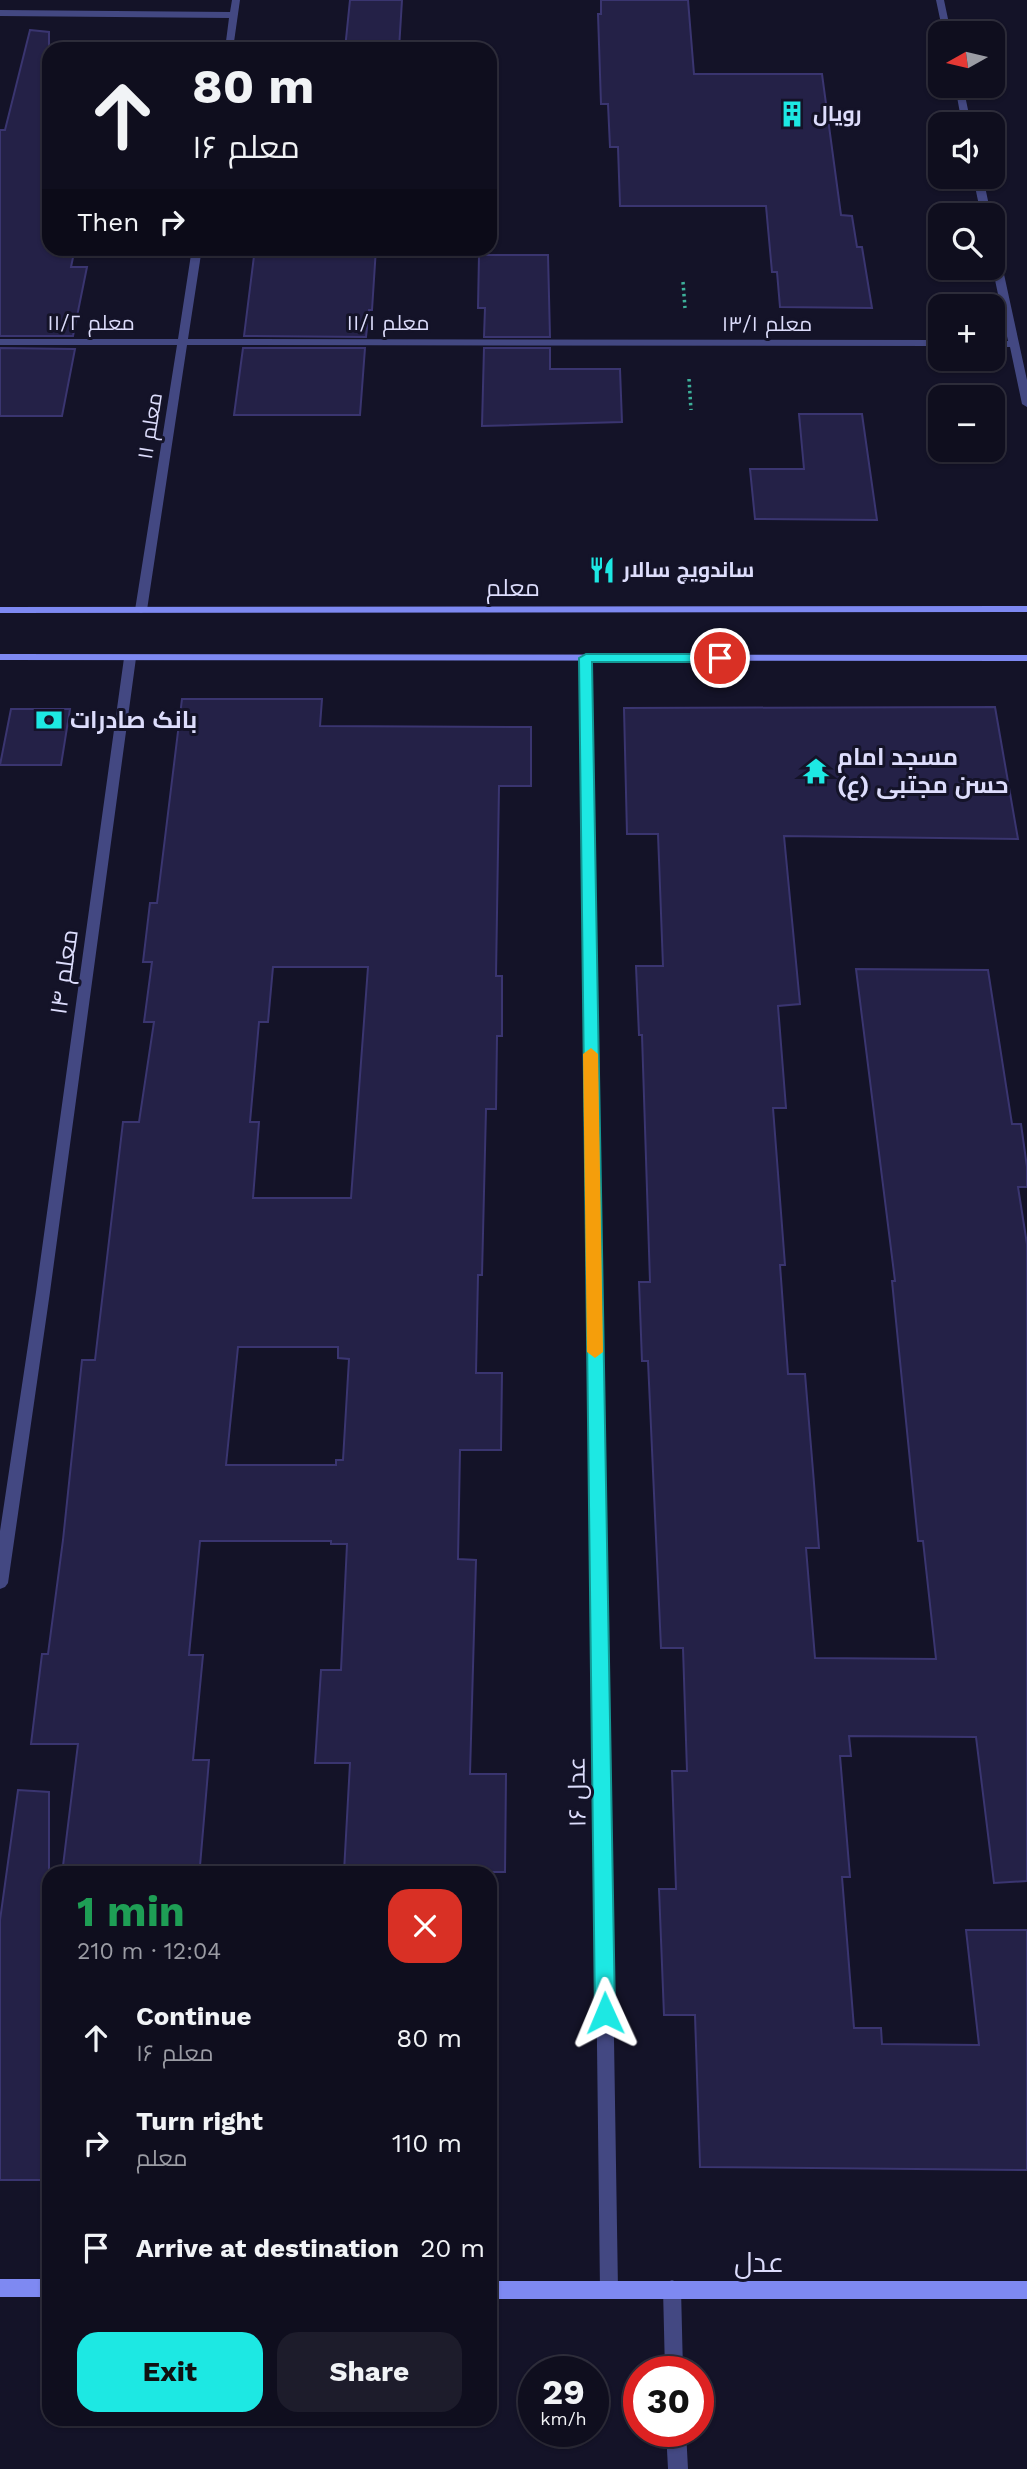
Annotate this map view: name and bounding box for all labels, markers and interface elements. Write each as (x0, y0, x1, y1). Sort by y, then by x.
north arrow (928, 21, 1004, 98)
map controls (928, 21, 1005, 462)
text: 80 m (192, 57, 314, 115)
icon: ahead (77, 70, 168, 161)
building icon: رویال (777, 99, 807, 129)
place label: رویال (813, 101, 861, 127)
button: sound (928, 112, 1005, 189)
text: معلم ۱۶‌ (192, 128, 300, 166)
icon: right (153, 203, 191, 241)
button: search (928, 203, 1005, 280)
text: Then (77, 207, 139, 237)
button: + (928, 294, 1005, 371)
street label: معلم ۱۱/۲ (47, 310, 135, 337)
street label: معلم ۱۱/۱ (347, 310, 429, 337)
street label: معلم ۱۳/۱ (722, 311, 812, 338)
button: − (928, 385, 1005, 462)
street label: معلم ۱۱ (132, 391, 169, 461)
restaurant icon: ساندویچ سالار (587, 555, 617, 585)
place label: ساندویچ سالار (622, 557, 754, 584)
street label: معلم (486, 574, 540, 604)
pin (690, 628, 750, 688)
icon: arrive (701, 639, 739, 677)
bank icon: بانک صادرات (34, 705, 64, 735)
place label: بانک صادرات (70, 706, 197, 734)
place label: مسجد امام حسن مجتبی (ع) (837, 743, 1009, 801)
temple icon: مسجد امام حسن مجتبی (ع) (801, 756, 831, 786)
street label: معلم ۱۴ (44, 928, 86, 1017)
street label: عدل ۱۶ (562, 1757, 592, 1827)
text: 1 min (77, 1887, 185, 1936)
button: close (388, 1889, 462, 1963)
text: 210 m · 12:04 (77, 1938, 221, 1965)
position arrow (568, 1976, 642, 2050)
text: Continue (136, 2001, 252, 2031)
icon: ahead (77, 2019, 115, 2057)
text: 80 m (396, 2023, 462, 2053)
text: معلم ۱۶‌ (136, 2040, 214, 2067)
text: Turn right (136, 2106, 263, 2136)
icon: right (77, 2124, 115, 2162)
text: 110 m (392, 2128, 462, 2158)
text: معلم (136, 2145, 188, 2172)
icon: arrive (77, 2229, 115, 2267)
text: Arrive at destination (136, 2233, 399, 2263)
text: 20 m (420, 2233, 485, 2263)
street label: عدل (734, 2246, 784, 2279)
button: Exit (77, 2332, 263, 2412)
button: Share (277, 2332, 462, 2412)
speed limit sign: 30 (623, 2356, 714, 2447)
text: 29 (542, 2371, 585, 2413)
text: km/h (540, 2408, 587, 2429)

